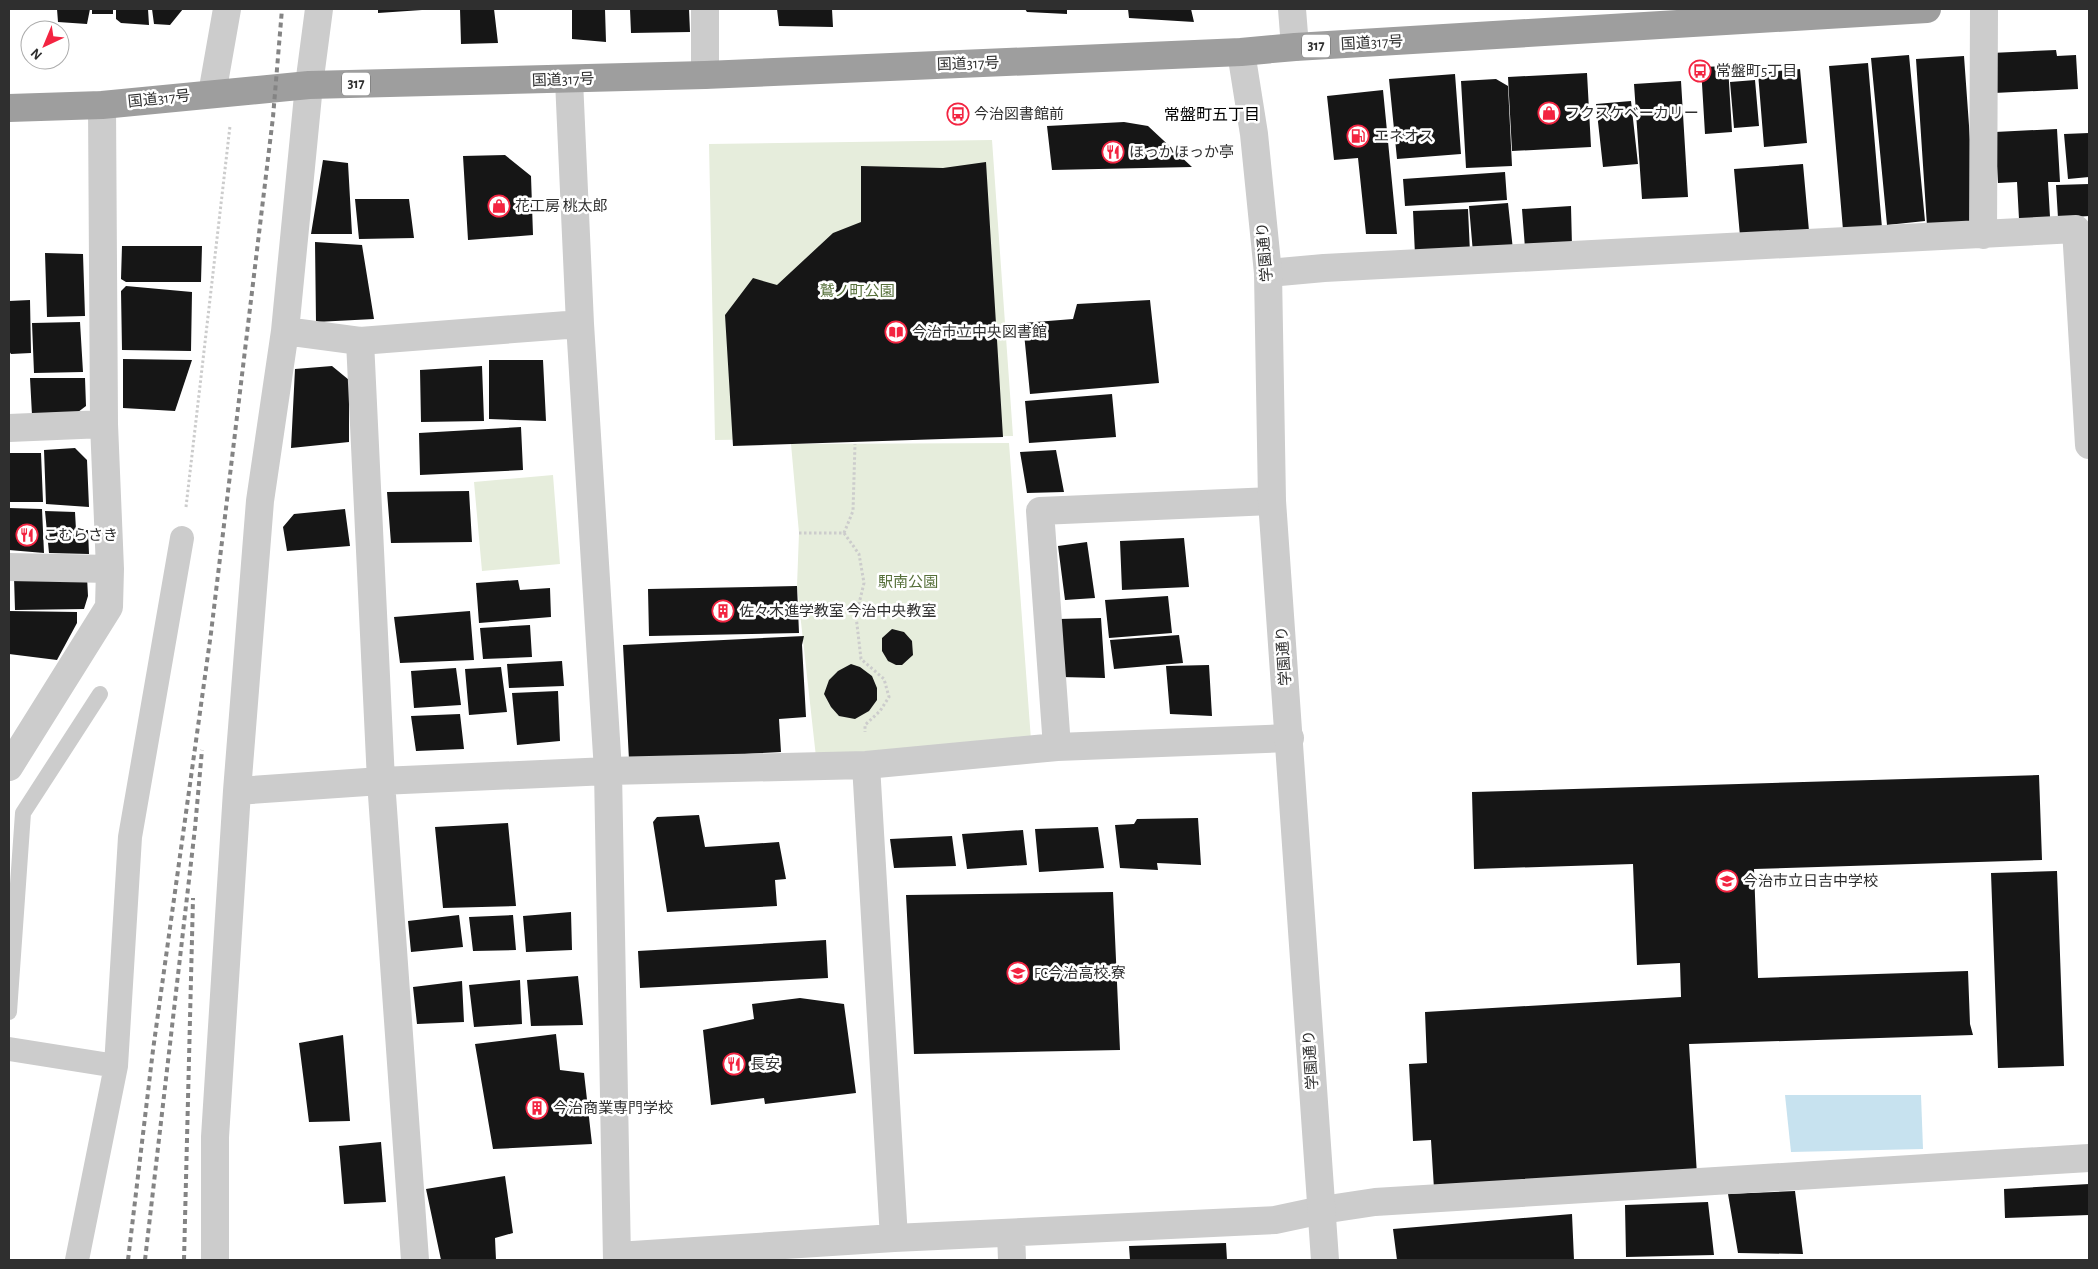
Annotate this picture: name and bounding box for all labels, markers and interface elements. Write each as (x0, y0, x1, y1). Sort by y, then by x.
north arrow (20, 20, 70, 70)
street label: 国道317号 (1340, 33, 1404, 52)
road number: 317 (1302, 34, 1330, 58)
text: N (28, 45, 45, 62)
street label: 国道317号 (936, 54, 1000, 73)
bus stop icon: 常盤町5丁目 (1688, 59, 1712, 83)
place label: 常盤町5丁目 (1716, 63, 1797, 79)
street label: 国道317号 (531, 70, 595, 89)
road number: 317 (342, 72, 370, 96)
street label: 国道317号 (127, 87, 191, 110)
shop icon: フクスケベーカリー (1537, 101, 1561, 125)
bus stop icon: 今治図書館前 (946, 102, 970, 126)
place label: フクスケベーカリー (1565, 105, 1699, 121)
place label: 今治図書館前 (974, 106, 1064, 122)
district label: 常盤町五丁目 (1164, 106, 1260, 123)
fuel station icon: エネオス (1346, 124, 1370, 148)
place label: エネオス (1374, 129, 1434, 144)
restaurant icon: ほっかほっか亭 (1101, 140, 1125, 164)
place label: ほっかほっか亭 (1129, 144, 1234, 160)
shop icon: 花工房 桃太郎 (487, 194, 511, 218)
place label: 花工房 桃太郎 (515, 198, 607, 214)
street label: 学園通り (1254, 221, 1275, 283)
park label: 鷲ノ町公園 (819, 282, 895, 299)
library icon: 今治市立中央図書館 (884, 320, 908, 344)
place label: 今治市立中央図書館 (912, 324, 1047, 340)
restaurant icon: こむらさき (15, 523, 39, 547)
place label: こむらさき (43, 528, 118, 543)
park label: 駅南公園 (878, 574, 938, 590)
building icon: 佐々木進学教室 今治中央教室 (711, 599, 735, 623)
place label: 佐々木進学教室 今治中央教室 (739, 603, 936, 619)
street label: 学園通り (1273, 626, 1294, 687)
school or university icon: 今治市立日吉中学校 (1715, 869, 1739, 893)
place label: 今治市立日吉中学校 (1743, 873, 1878, 889)
school or university icon: FC今治高校 寮 (1006, 961, 1030, 985)
place label: FC今治高校 寮 (1034, 965, 1126, 981)
street label: 学園通り (1300, 1030, 1321, 1091)
restaurant icon: 長安 (722, 1052, 746, 1076)
place label: 長安 (750, 1056, 780, 1072)
building icon: 今治商業専門学校 (525, 1096, 549, 1120)
place label: 今治商業専門学校 (553, 1100, 673, 1116)

